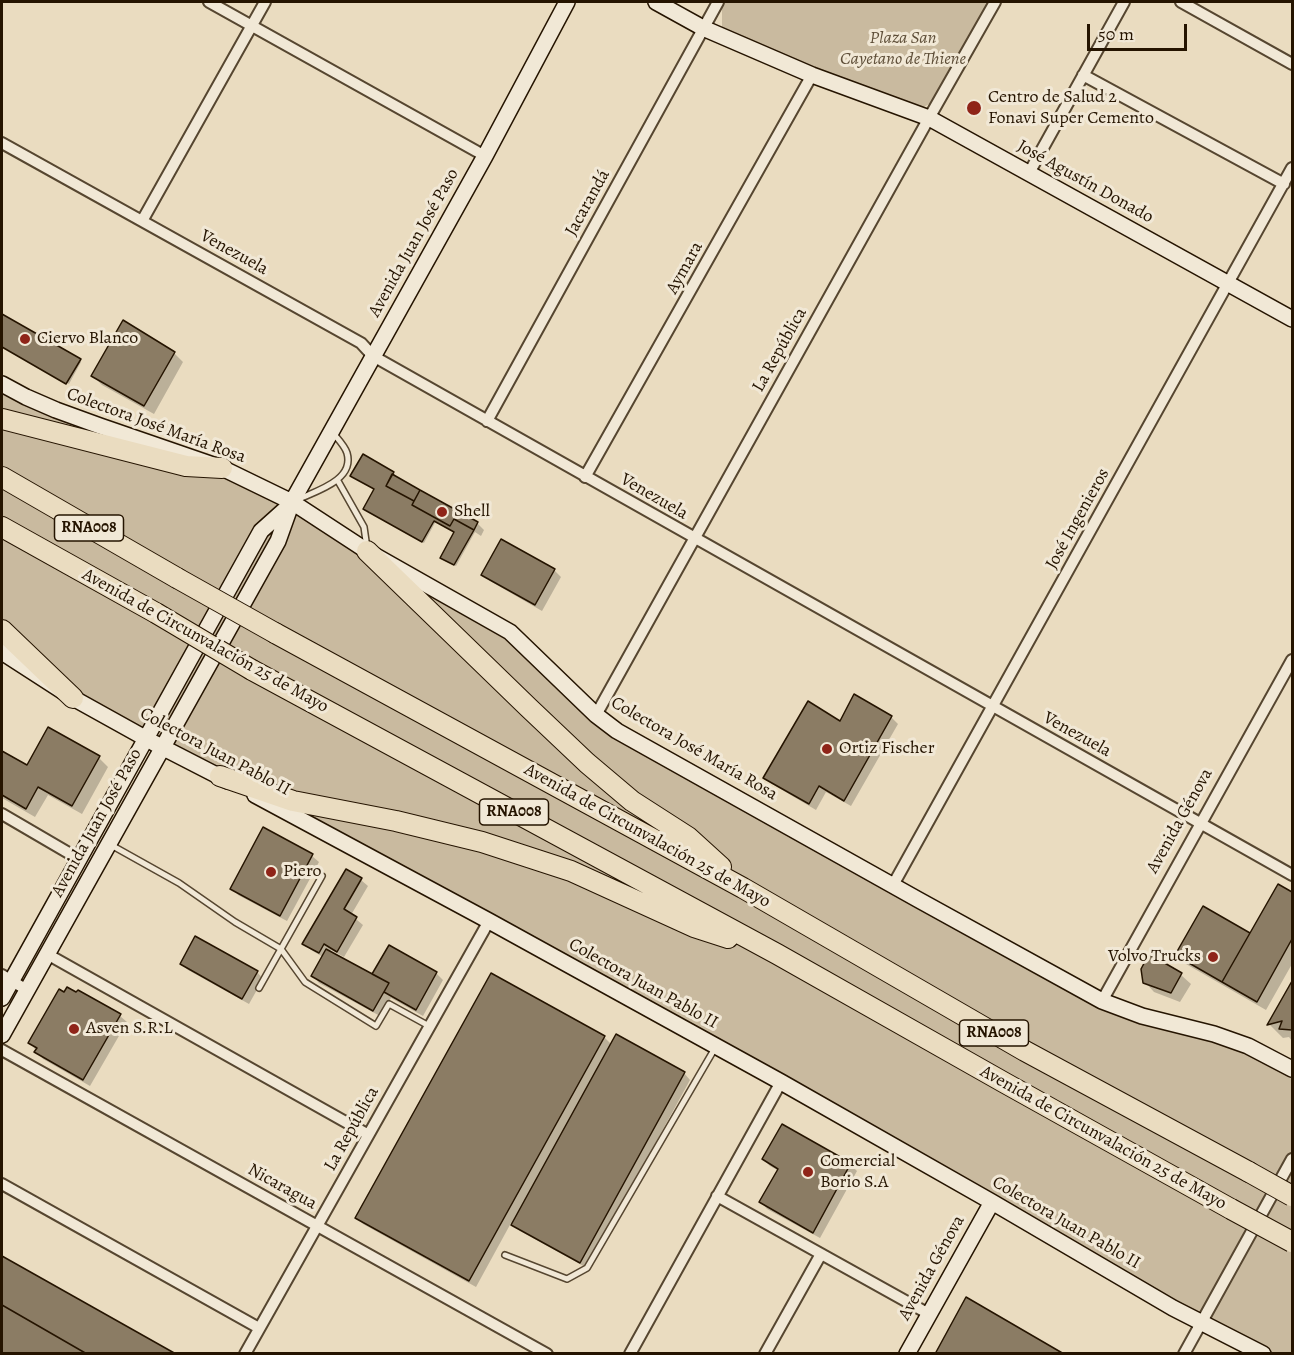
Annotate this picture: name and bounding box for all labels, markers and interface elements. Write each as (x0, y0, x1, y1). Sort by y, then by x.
scale bar (1090, 12, 1190, 50)
text: 50 m (1098, 22, 1134, 46)
park label: Plaza San Cayetano de Thiene (840, 28, 966, 70)
place label: Centro de Salud 2 Fonavi Super Cemento (988, 87, 1154, 130)
marker: Centro de Salud 2 Fonavi Super Cemento (965, 99, 983, 117)
street label: José Agustín Donado (1013, 136, 1157, 228)
street label: Avenida Juan José Paso (364, 165, 464, 321)
street label: Jacarandá (561, 166, 615, 240)
street label: Venezuela (196, 225, 272, 281)
street label: Aymara (662, 238, 708, 298)
street label: La República (748, 304, 812, 396)
place label: Ciervo Blanco (37, 328, 138, 350)
marker: Ciervo Blanco (18, 332, 32, 346)
street label: Colectora José María Rosa (64, 384, 248, 468)
street label: José Ingenieros (1041, 465, 1115, 573)
street label: Venezuela (616, 469, 692, 525)
place label: Shell (454, 501, 490, 523)
marker: Shell (435, 505, 449, 519)
road number: RNA008 (54, 515, 124, 541)
street label: Avenida de Circunvalación 25 de Mayo (78, 564, 332, 718)
street label: Colectora José María Rosa (607, 692, 781, 806)
street label: Colectora Juan Pablo II (136, 703, 294, 801)
street label: Venezuela (1039, 707, 1115, 763)
place label: Ortiz Fischer (839, 738, 935, 760)
marker: Ortiz Fischer (820, 742, 834, 756)
street label: Avenida Juan José Paso (47, 745, 147, 901)
street label: Avenida de Circunvalación 25 de Mayo (520, 759, 774, 913)
street label: Avenida Génova (1142, 765, 1218, 877)
road number: RNA008 (480, 799, 548, 825)
place label: Piero (283, 861, 322, 883)
marker: Piero (264, 865, 278, 879)
street label: Colectora Juan Pablo II (565, 934, 721, 1034)
place label: Volvo Trucks (1108, 946, 1201, 968)
marker: Volvo Trucks (1206, 950, 1220, 964)
place label: Asven S.R.L (86, 1018, 173, 1040)
road number: RNA008 (960, 1020, 1028, 1046)
marker: Asven S.R.L (67, 1022, 81, 1036)
street label: Avenida de Circunvalación 25 de Mayo (976, 1061, 1230, 1215)
street label: La República (320, 1083, 384, 1175)
place label: Comercial Borio S.A (820, 1151, 895, 1194)
street label: Nicaragua (244, 1159, 320, 1215)
marker: Comercial Borio S.A (801, 1165, 815, 1179)
street label: Colectora Juan Pablo II (988, 1172, 1144, 1274)
street label: Avenida Génova (894, 1212, 970, 1324)

